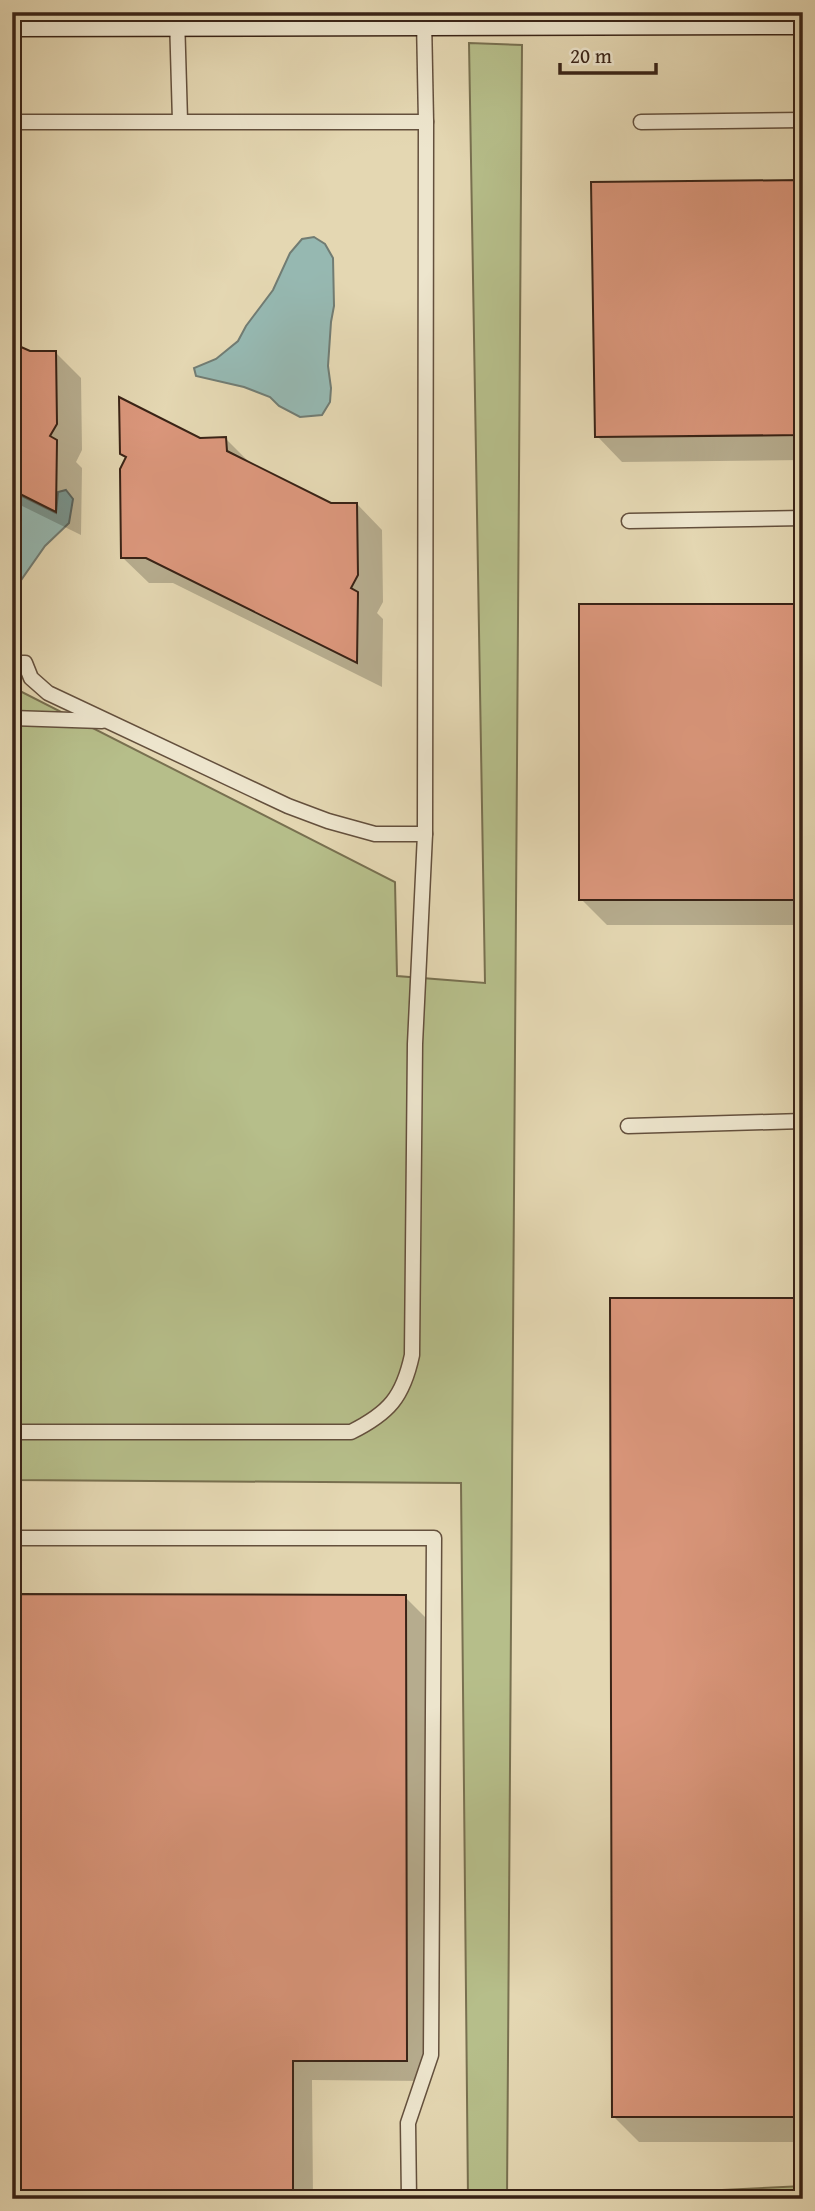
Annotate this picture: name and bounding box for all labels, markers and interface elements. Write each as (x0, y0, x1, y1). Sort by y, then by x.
scale bar (560, 32, 656, 76)
text: 20 m (570, 40, 612, 71)

